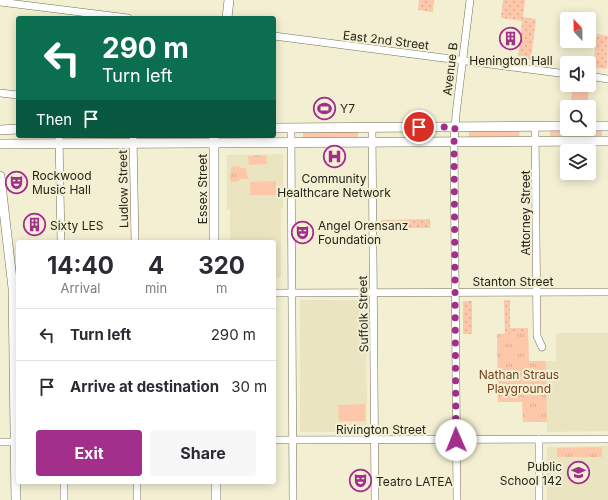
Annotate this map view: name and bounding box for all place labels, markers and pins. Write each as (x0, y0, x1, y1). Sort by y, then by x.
building icon: Henington Hall (498, 26, 524, 52)
place label: Henington Hall (469, 53, 553, 68)
sports icon: Y7 (311, 95, 337, 121)
place label: Y7 (340, 101, 355, 116)
pin (402, 110, 436, 144)
hospital icon: Community Healthcare Network (321, 144, 347, 170)
place label: Rockwood Music Hall (32, 168, 92, 197)
theatre icon: Rockwood Music Hall (4, 169, 30, 195)
place label: Community Healthcare Network (277, 171, 391, 200)
building icon: Sixty LES (22, 212, 48, 238)
place label: Sixty LES (50, 218, 104, 233)
place label: Angel Orensanz Foundation (318, 218, 408, 247)
theatre icon: Angel Orensanz Foundation (290, 219, 316, 245)
place label: Public School 142 (500, 459, 562, 488)
school or university icon: Public School 142 (565, 460, 591, 486)
theatre icon: Teatro LATEA (347, 468, 373, 494)
place label: Teatro LATEA (376, 474, 453, 489)

